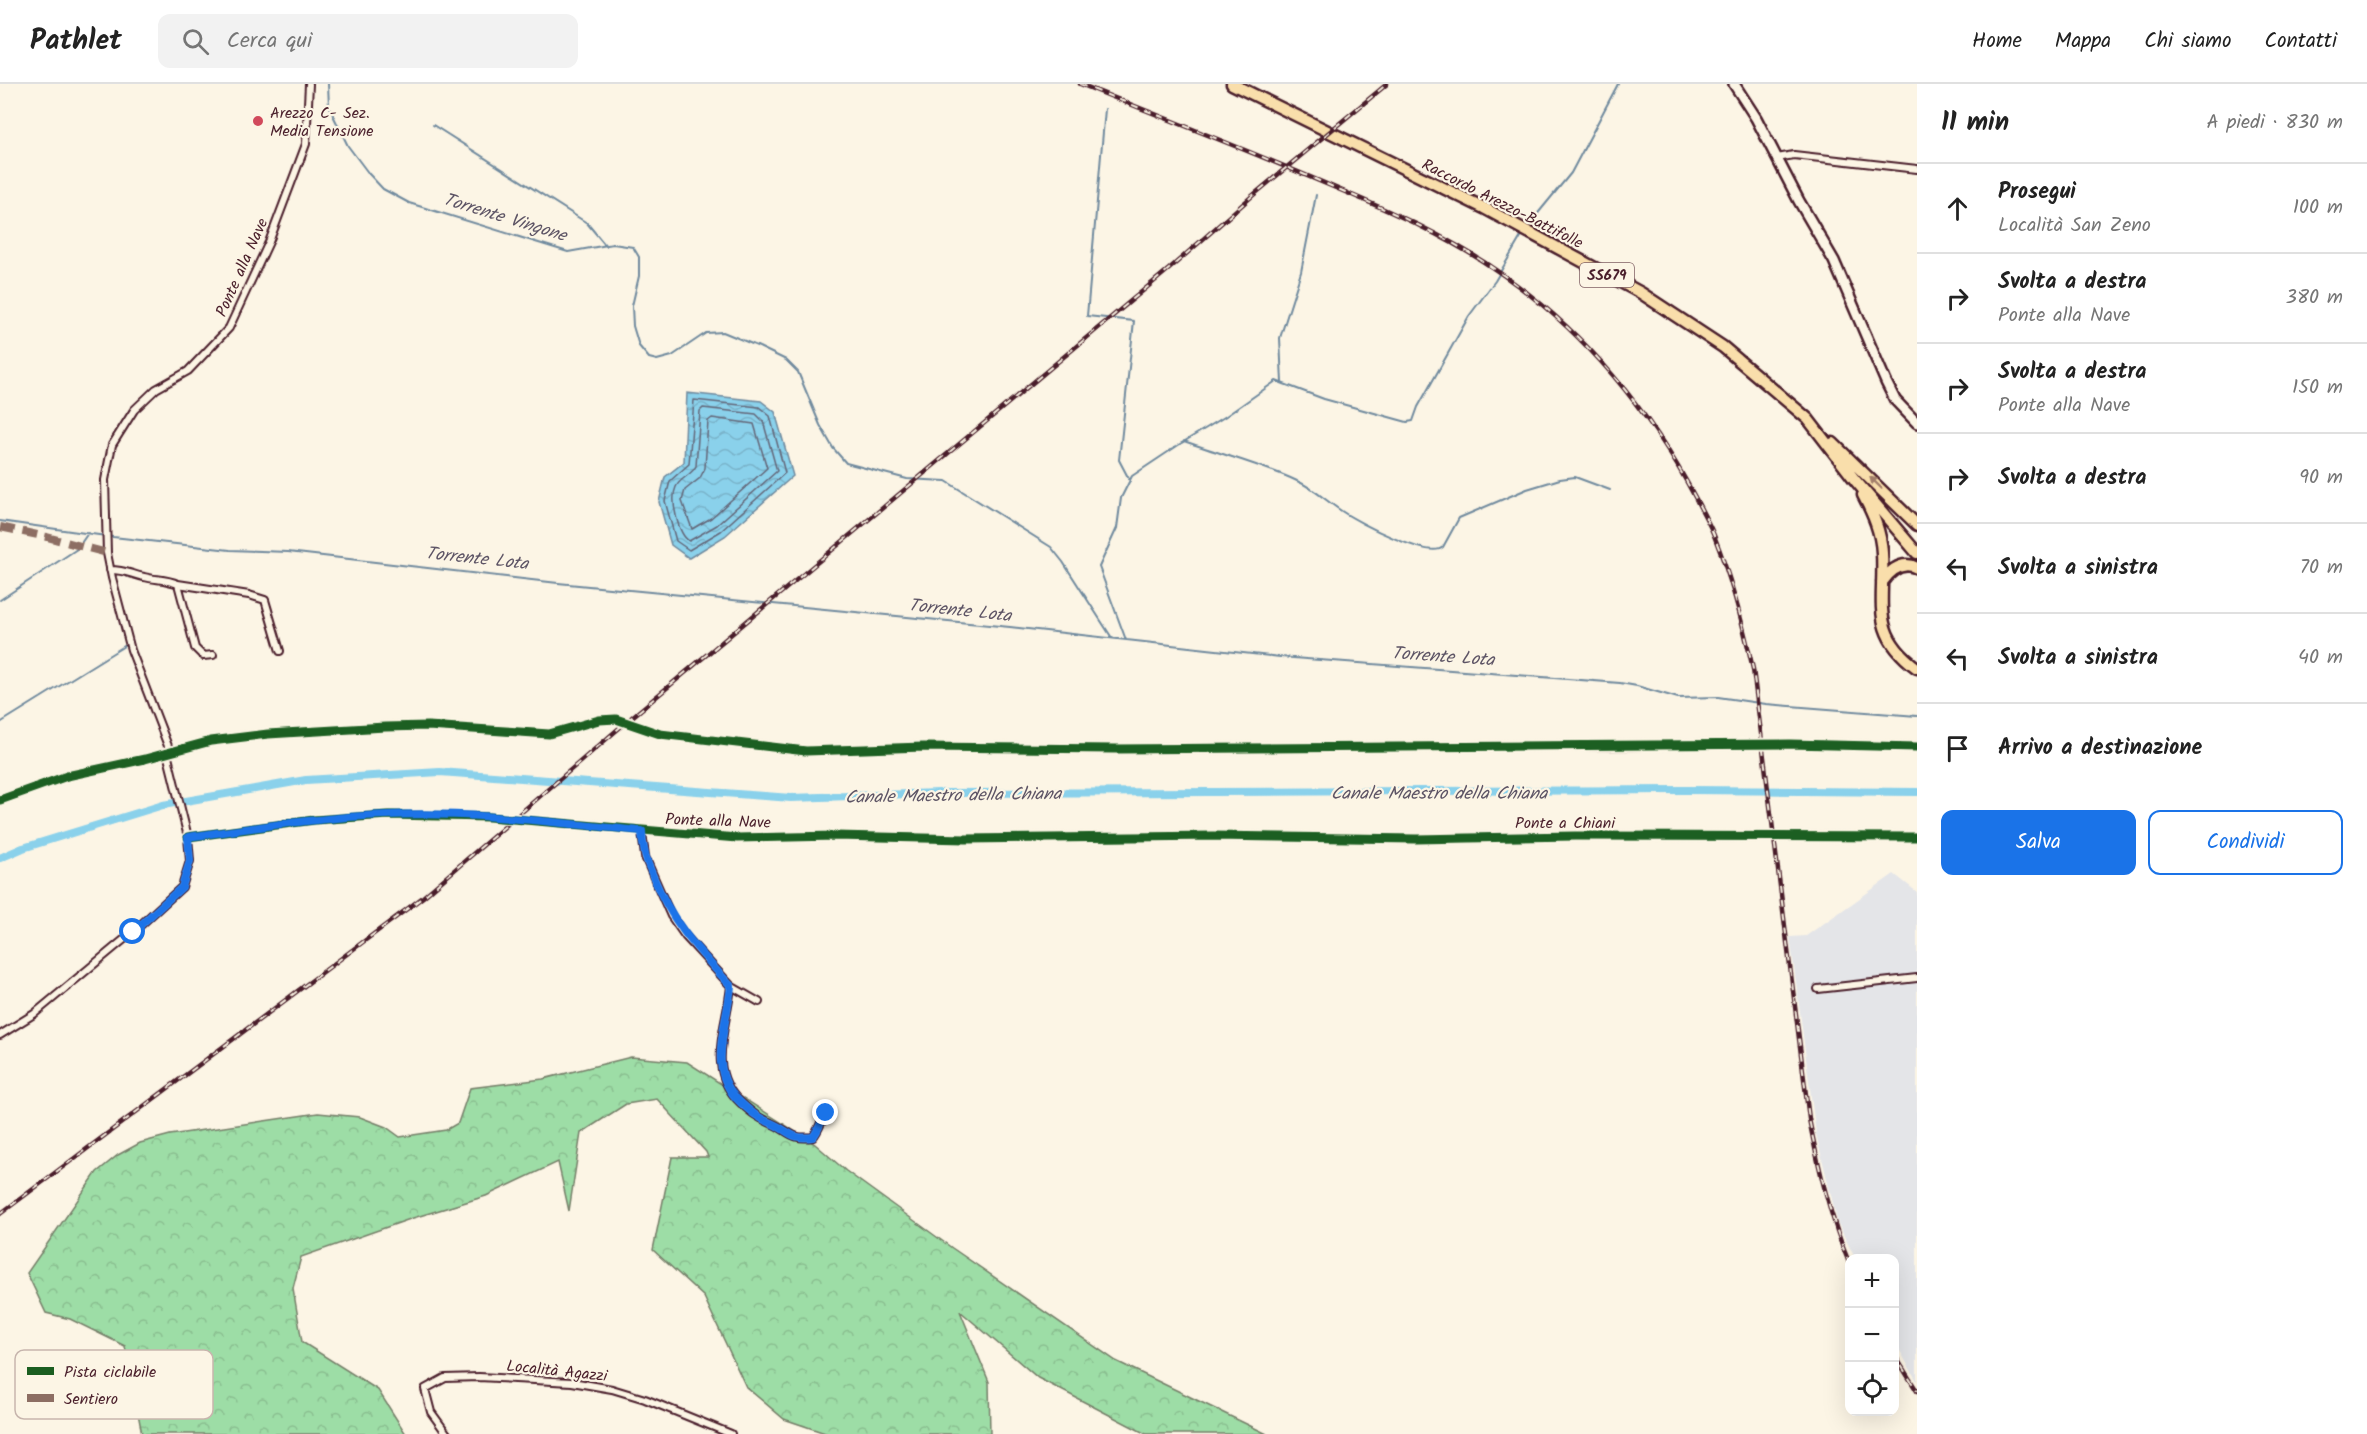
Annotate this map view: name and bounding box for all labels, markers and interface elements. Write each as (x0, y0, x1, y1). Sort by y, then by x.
search box (158, 14, 578, 68)
text: Pathlet (30, 19, 122, 64)
text: Cerca qui (227, 24, 312, 59)
icon: search (179, 25, 212, 58)
text: Home (1972, 25, 2022, 58)
text: Mappa (2055, 25, 2111, 58)
text: Chi siamo (2144, 25, 2231, 58)
text: Contatti (2264, 25, 2337, 58)
place label: Arezzo C- Sez. Media Tensione (270, 101, 373, 144)
text: 11 min (1941, 102, 2009, 144)
text: A piedi · 830 m (2207, 107, 2343, 139)
marker: Arezzo C- Sez. Media Tensione (251, 114, 265, 128)
street label: Raccordo Arezzo-Battifolle (1417, 153, 1587, 256)
text: Prosegui (1998, 175, 2076, 210)
water label: Torrente Vingone (439, 186, 572, 251)
icon: ahead (1941, 192, 1974, 225)
text: 100 m (2293, 192, 2343, 224)
text: Località San Zeno (1998, 210, 2151, 242)
street label: Ponte alla Nave (209, 214, 275, 321)
road number: SS679 (1580, 263, 1634, 287)
text: Svolta a destra (1998, 265, 2147, 300)
icon: right (1941, 282, 1974, 315)
text: 380 m (2286, 282, 2343, 314)
text: Ponte alla Nave (1998, 300, 2130, 332)
text: Svolta a destra (1998, 355, 2147, 390)
icon: right (1941, 372, 1974, 405)
text: 150 m (2292, 372, 2343, 404)
text: Ponte alla Nave (1998, 390, 2130, 422)
text: Svolta a destra (1998, 461, 2147, 496)
icon: right (1941, 462, 1974, 495)
text: 90 m (2299, 462, 2343, 494)
one-way arrow (1868, 476, 1883, 490)
water label: Torrente Lota (424, 540, 531, 579)
text: Svolta a sinistra (1998, 551, 2158, 586)
icon: left (1941, 552, 1974, 585)
text: 70 m (2300, 552, 2343, 584)
water label: Torrente Lota (907, 592, 1014, 631)
water label: Torrente Lota (1390, 639, 1497, 676)
text: Svolta a sinistra (1998, 641, 2158, 676)
icon: left (1941, 642, 1974, 675)
text: 40 m (2298, 642, 2343, 674)
text: Arrivo a destinazione (1998, 731, 2202, 766)
icon: arrive (1941, 732, 1974, 765)
water label: Canale Maestro della Chiana (845, 780, 1063, 813)
water label: Canale Maestro della Chiana (1331, 780, 1549, 809)
street label: Ponte alla Nave (665, 807, 771, 836)
button: Salva (1941, 810, 2136, 875)
button: Condividi (2148, 810, 2343, 875)
street label: Ponte a Chiani (1515, 811, 1616, 836)
route start (119, 918, 145, 944)
route end (812, 1099, 838, 1125)
map controls (1845, 1254, 1899, 1416)
button: + (1845, 1254, 1899, 1308)
button: − (1845, 1308, 1899, 1362)
legend (15, 1350, 213, 1419)
street label: Località Agazzi (505, 1354, 610, 1389)
text: Pista ciclabile (64, 1360, 156, 1385)
button: locate (1845, 1362, 1899, 1416)
text: Sentiero (64, 1387, 118, 1412)

